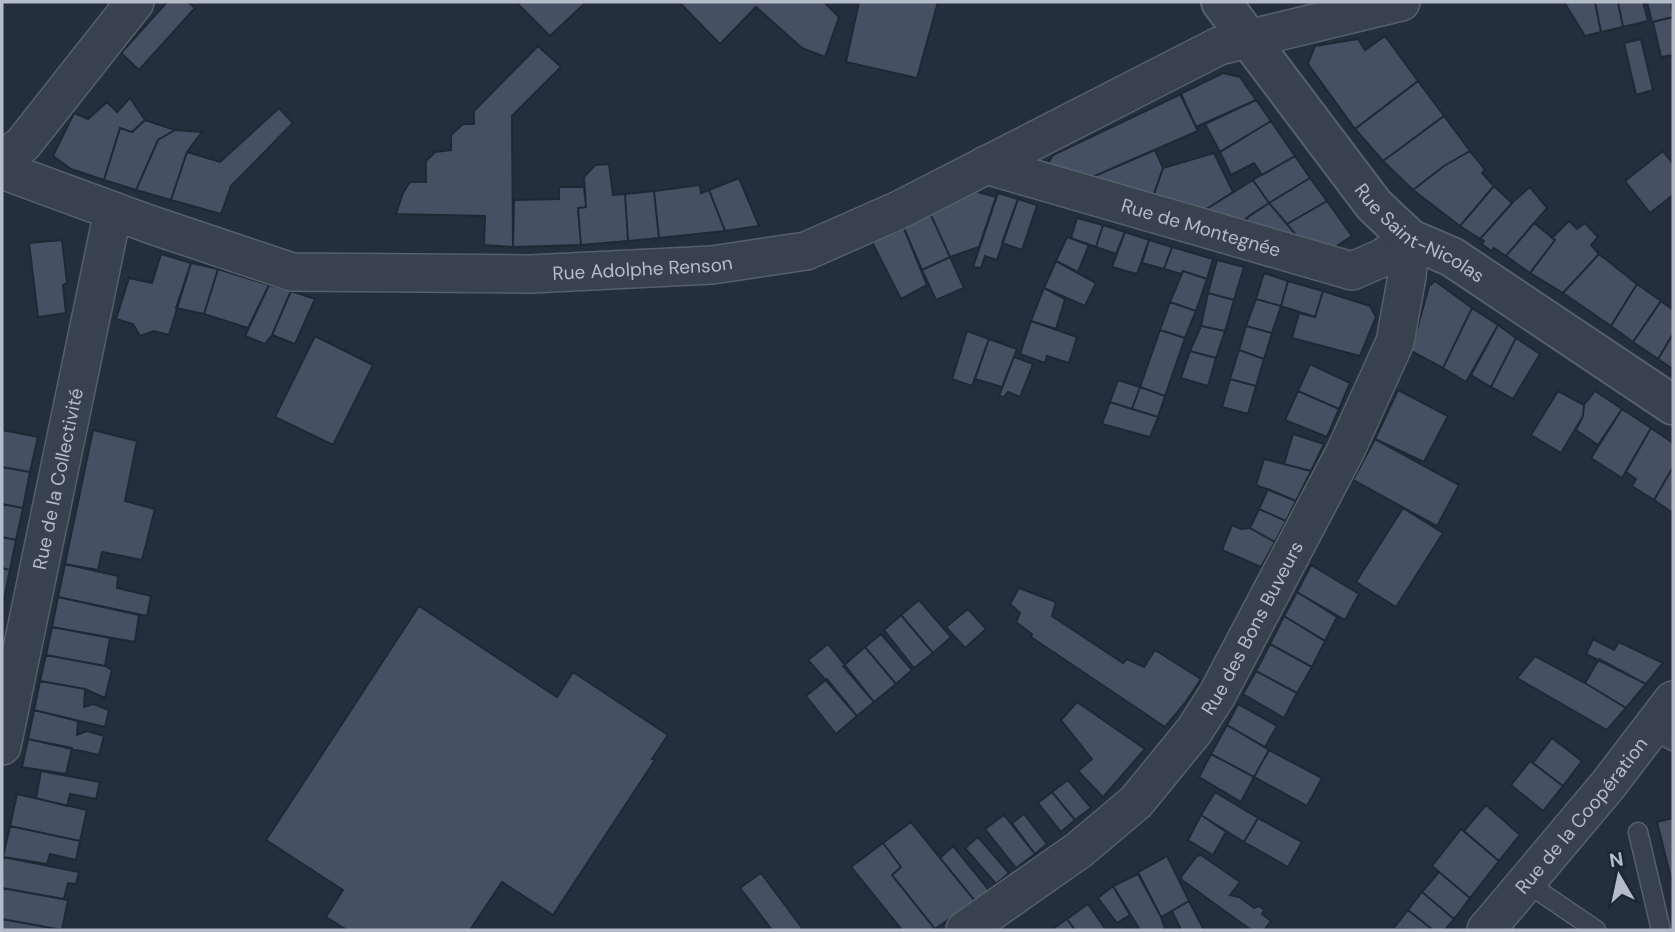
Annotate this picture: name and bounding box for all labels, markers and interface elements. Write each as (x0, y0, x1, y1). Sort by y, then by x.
street label: Rue Saint-Nicolas (1349, 178, 1490, 288)
street label: Rue de Montegnée (1118, 192, 1284, 262)
street label: Rue Adolphe Renson (552, 250, 734, 285)
street label: Rue de la Collectivité (26, 386, 88, 572)
street label: Rue des Bons Buveurs (1195, 536, 1309, 720)
street label: Rue de la Coopération (1509, 732, 1653, 899)
north arrow (1584, 841, 1654, 911)
text: N (1608, 846, 1625, 873)

